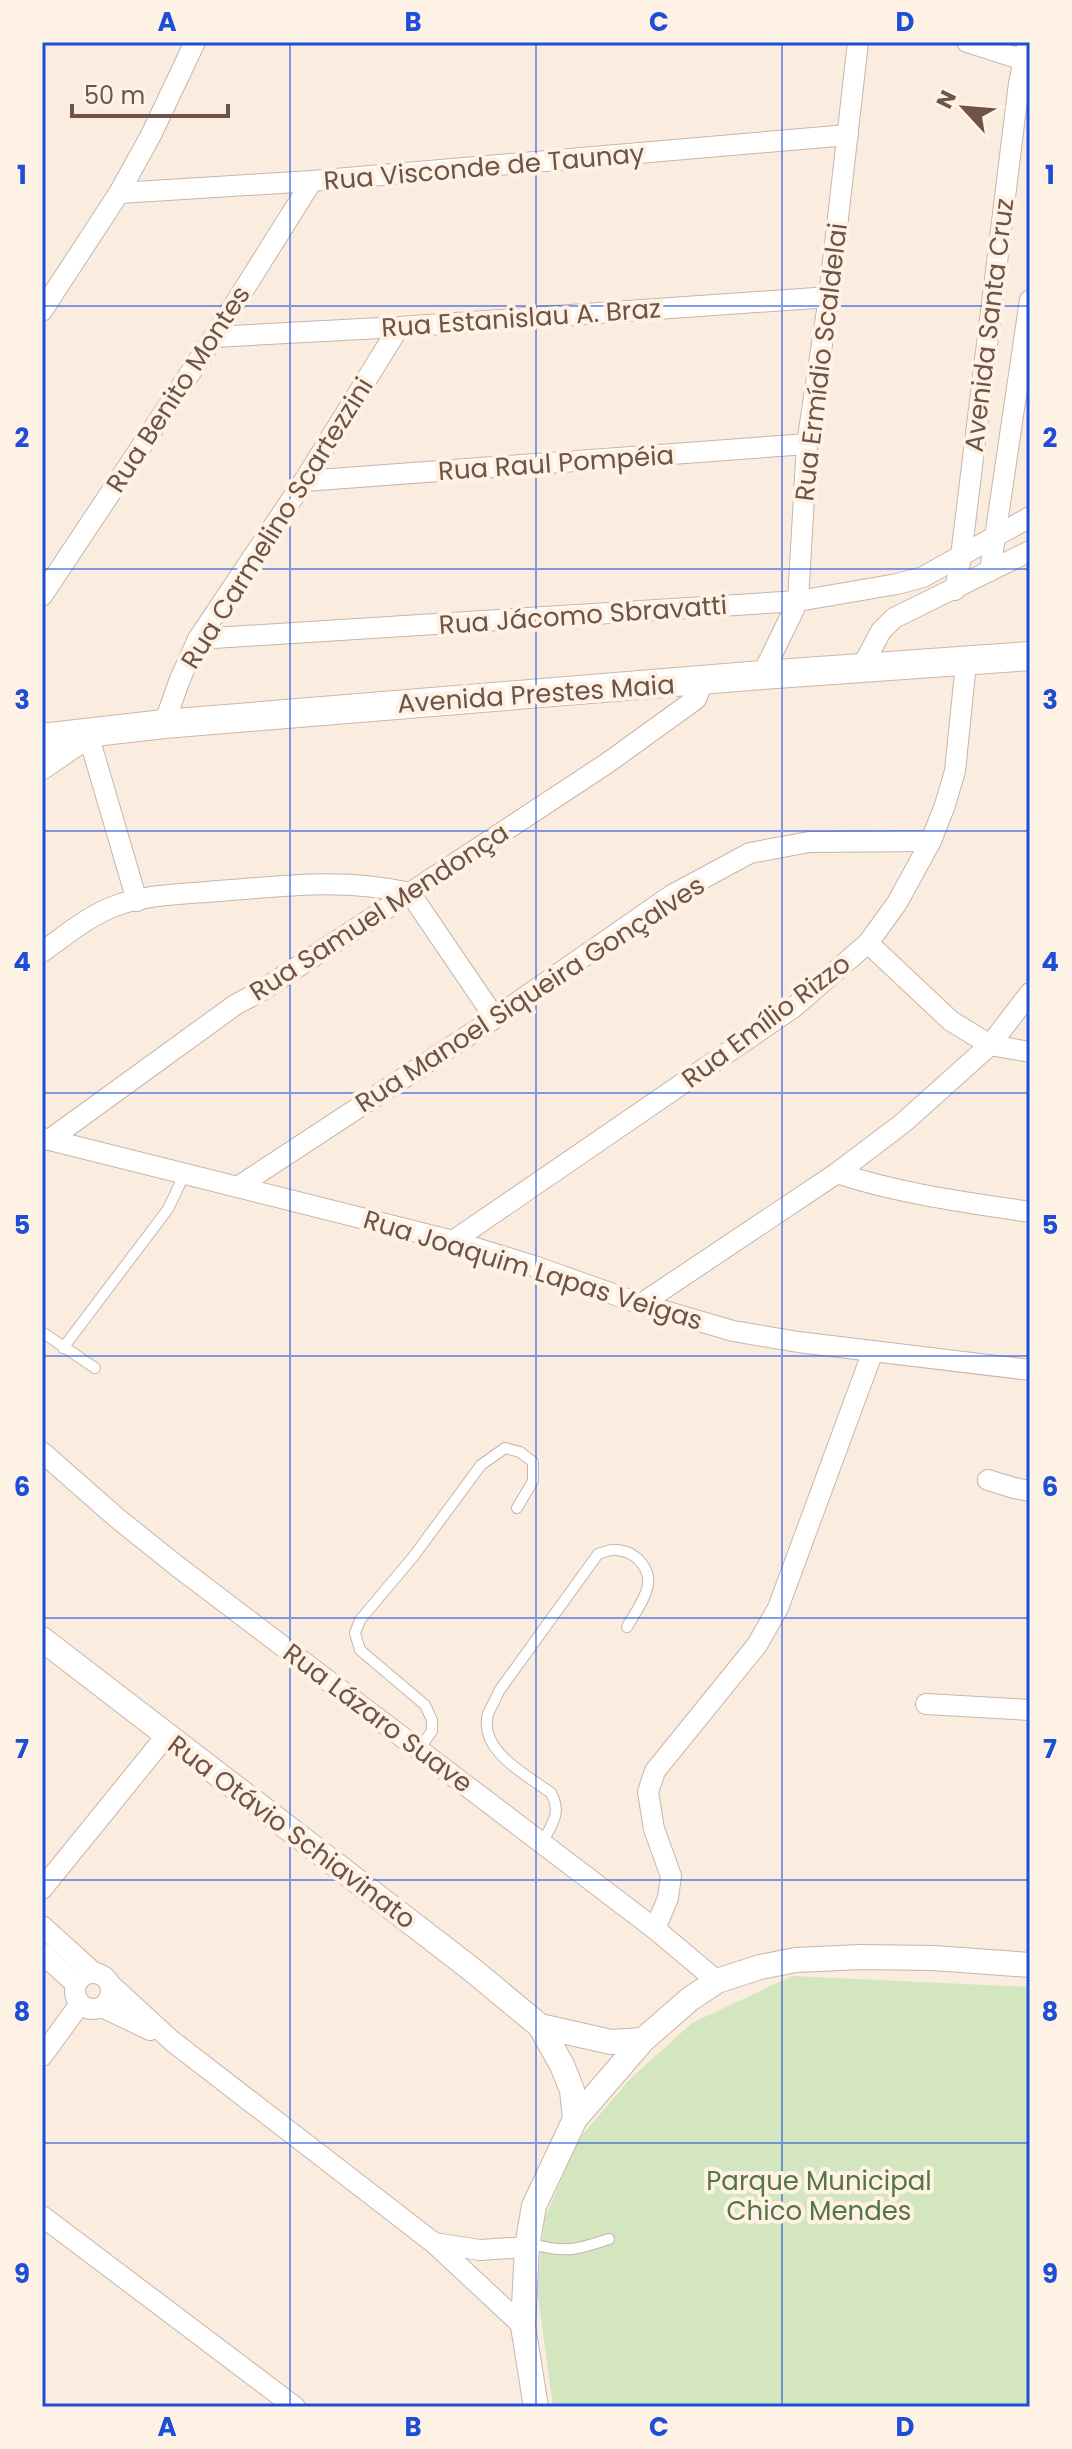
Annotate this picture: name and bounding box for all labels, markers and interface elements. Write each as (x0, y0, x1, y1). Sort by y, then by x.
text: A (157, 4, 177, 40)
text: B (404, 4, 422, 40)
text: C (649, 4, 669, 40)
text: D (896, 4, 915, 40)
scale bar (72, 68, 228, 118)
north arrow (924, 68, 1004, 148)
text: 50 m (84, 79, 145, 112)
text: N (929, 85, 964, 114)
street label: Rua Visconde de Taunay (322, 135, 646, 199)
text: 1 (17, 157, 27, 193)
text: 1 (1045, 157, 1055, 193)
street label: Avenida Santa Cruz (956, 196, 1022, 454)
street label: Rua Ermídio Scaldelai (786, 221, 856, 503)
street label: Rua Benito Montes (98, 279, 258, 499)
street label: Rua Estanislau A. Braz (380, 290, 662, 346)
street label: Rua Carmelino Scartezzini (172, 370, 382, 676)
text: 2 (15, 420, 30, 456)
text: 2 (1043, 420, 1058, 456)
street label: Rua Raul Pompéia (437, 437, 675, 489)
street label: Rua Jácomo Sbravatti (438, 587, 728, 643)
street label: Avenida Prestes Maia (396, 666, 676, 722)
text: 3 (14, 682, 30, 718)
text: 3 (1042, 682, 1058, 718)
street label: Rua Samuel Mendonça (243, 815, 515, 1009)
street label: Rua Manoel Siqueira Gonçalves (348, 867, 712, 1121)
text: 4 (13, 944, 31, 980)
text: 4 (1041, 944, 1059, 980)
street label: Rua Emílio Rizzo (674, 946, 858, 1096)
street label: Rua Joaquim Lapas Veigas (359, 1201, 707, 1339)
text: 5 (14, 1207, 30, 1243)
text: 5 (1042, 1207, 1058, 1243)
text: 6 (14, 1469, 30, 1505)
text: 6 (1042, 1469, 1058, 1505)
street label: Rua Lázaro Suave (276, 1635, 480, 1801)
street label: Rua Otávio Schiavinato (161, 1727, 423, 1937)
text: 7 (15, 1731, 29, 1767)
text: 7 (1043, 1731, 1057, 1767)
text: 8 (14, 1994, 30, 2030)
text: 8 (1042, 1994, 1058, 2030)
park label: Parque Municipal Chico Mendes (706, 2163, 932, 2229)
text: 9 (14, 2256, 30, 2292)
text: 9 (1042, 2256, 1058, 2292)
text: A (157, 2409, 177, 2445)
text: B (404, 2409, 422, 2445)
text: C (649, 2409, 669, 2445)
text: D (896, 2409, 915, 2445)

